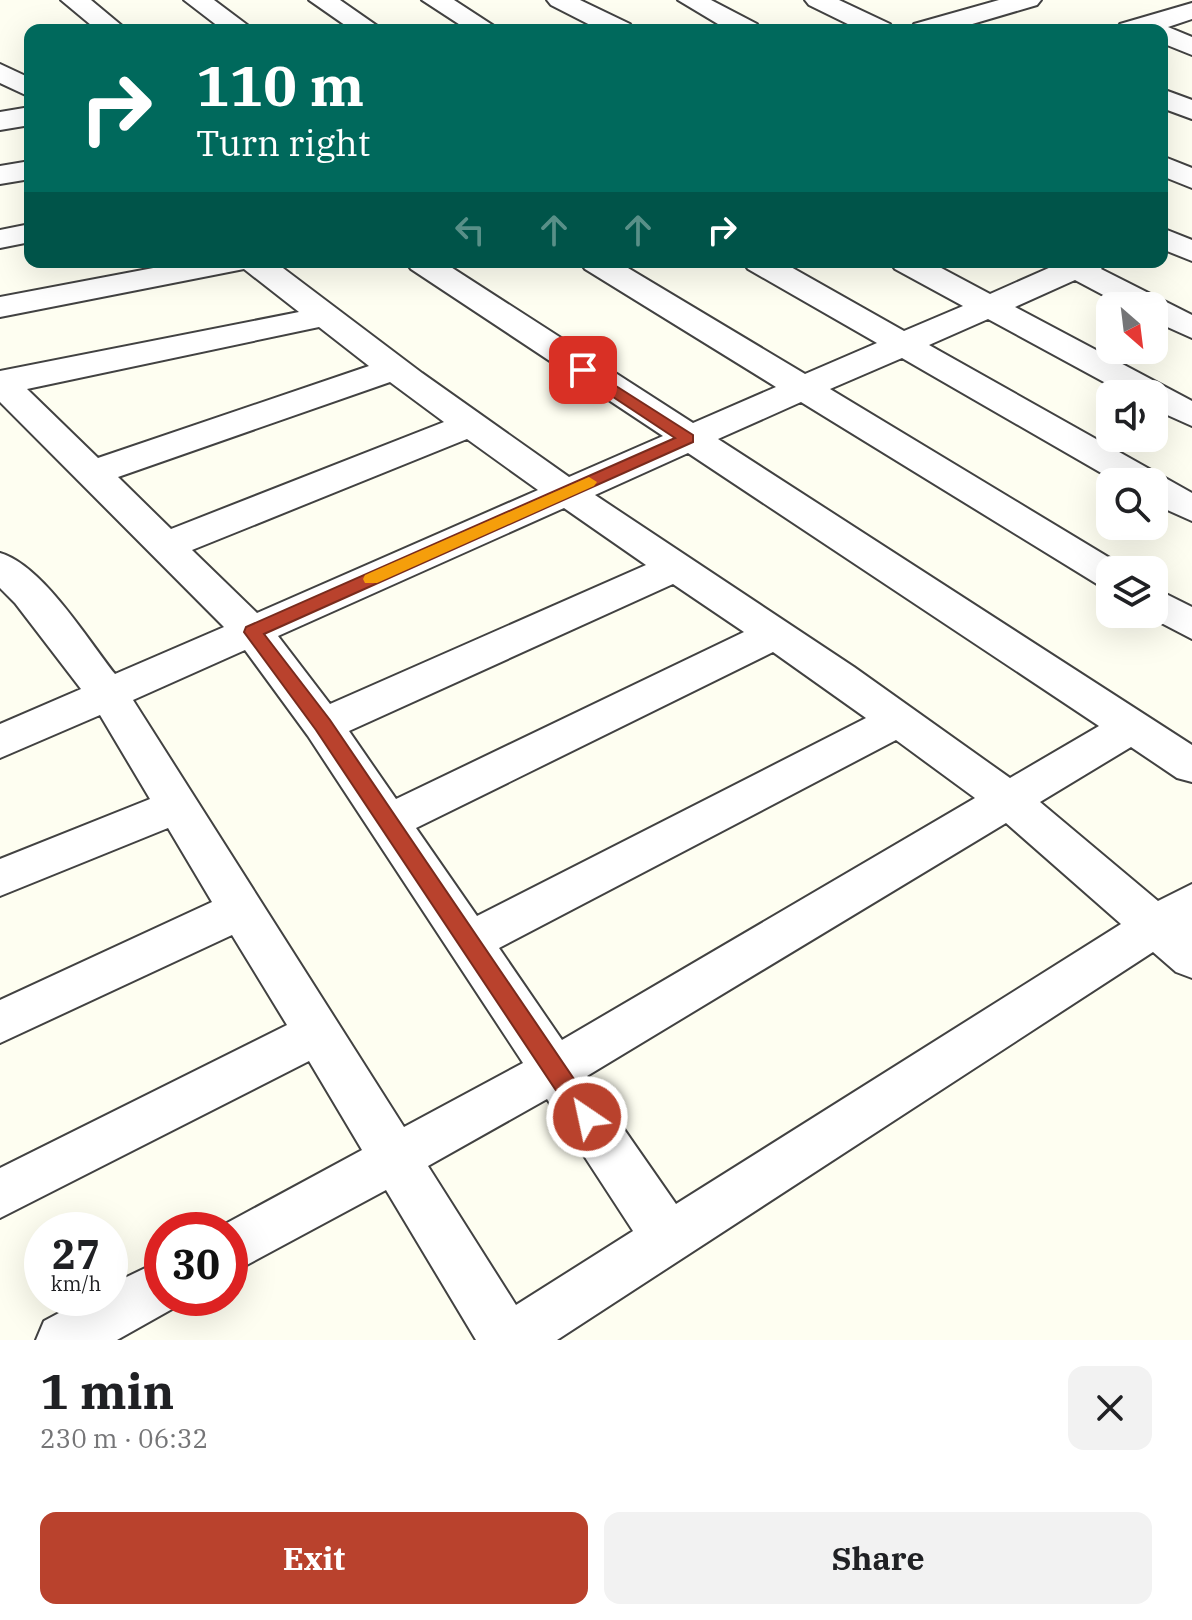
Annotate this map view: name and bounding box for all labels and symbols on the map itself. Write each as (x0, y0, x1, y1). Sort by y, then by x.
north arrow (1096, 292, 1168, 364)
pin (549, 336, 617, 404)
position arrow (545, 1075, 629, 1159)
speed limit sign: 30 (144, 1212, 248, 1316)

